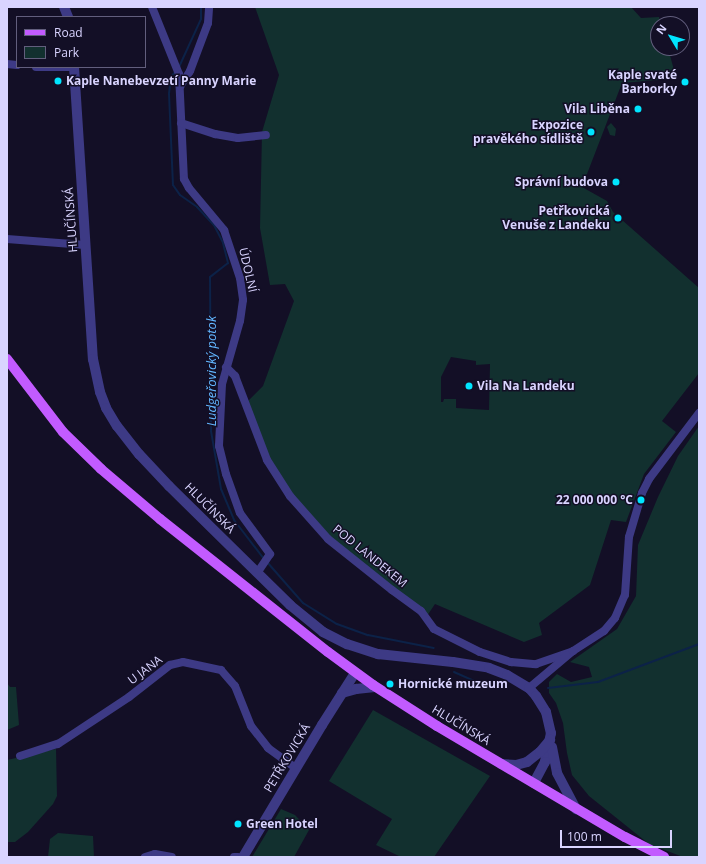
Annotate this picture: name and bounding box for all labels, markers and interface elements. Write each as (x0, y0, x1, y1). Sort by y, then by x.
legend (16, 16, 146, 68)
north arrow (650, 16, 690, 56)
text: N (652, 21, 670, 37)
text: Road (54, 24, 83, 41)
text: Park (54, 44, 79, 61)
place label: Kaple svaté Barborky (608, 68, 677, 96)
place label: Kaple Nanebevzetí Panny Marie (66, 74, 256, 88)
marker: Kaple Nanebevzetí Panny Marie (53, 76, 63, 86)
marker: Kaple svaté Barborky (680, 77, 690, 87)
place label: Vila Liběna (564, 102, 630, 116)
marker: Vila Liběna (633, 104, 643, 114)
place label: Expozice pravěkého sídliště (473, 118, 583, 146)
marker: Expozice pravěkého sídliště (586, 127, 596, 137)
place label: Správní budova (515, 175, 608, 189)
marker: Správní budova (611, 177, 621, 187)
street label: HLUČÍNSKÁ (62, 187, 80, 253)
place label: Petřkovická Venuše z Landeku (502, 204, 610, 232)
marker: Petřkovická Venuše z Landeku (613, 213, 623, 223)
street label: ÚDOLNÍ (236, 246, 260, 294)
water label: Ludgeřovický potok (203, 316, 219, 426)
place label: Vila Na Landeku (477, 379, 575, 393)
marker: Vila Na Landeku (464, 381, 474, 391)
street label: HLUČÍNSKÁ (182, 480, 238, 536)
place label: 22 000 000 °C (556, 493, 633, 507)
marker: 22 000 000 °C (636, 495, 646, 505)
street label: POD LANDEKEM (330, 522, 410, 590)
street label: U JANA (125, 652, 165, 688)
place label: Hornické muzeum (398, 677, 508, 691)
marker: Hornické muzeum (385, 679, 395, 689)
street label: HLUČÍNSKÁ (429, 702, 493, 748)
street label: PETŘKOVICKÁ (261, 721, 313, 795)
place label: Green Hotel (246, 817, 318, 831)
marker: Green Hotel (233, 819, 243, 829)
scale bar (562, 822, 674, 848)
text: 100 m (567, 828, 602, 845)

